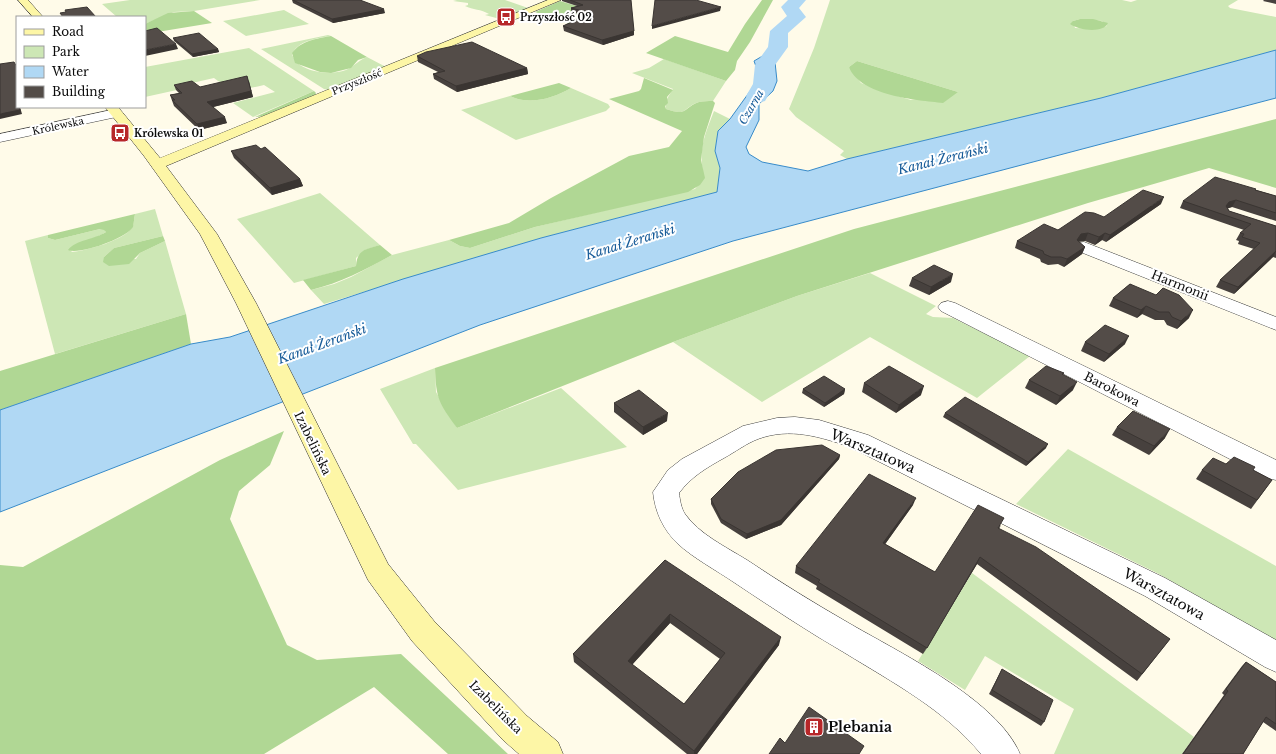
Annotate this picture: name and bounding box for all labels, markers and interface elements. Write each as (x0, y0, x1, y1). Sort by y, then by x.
bus stop icon: Przyszłość 02 (495, 6, 517, 28)
place label: Przyszłość 02 (520, 11, 592, 24)
legend (16, 16, 146, 108)
text: Road (52, 24, 84, 39)
text: Park (52, 44, 80, 59)
text: Water (51, 64, 89, 79)
street label: Przyszłość (330, 66, 385, 98)
text: Building (52, 84, 106, 99)
water label: Czarna (735, 87, 767, 127)
street label: Królewska (31, 114, 85, 138)
bus stop icon: Królewska 01 (109, 122, 131, 144)
place label: Królewska 01 (134, 127, 204, 140)
water label: Kanał Żerański (895, 139, 991, 179)
water label: Kanał Żerański (582, 220, 677, 264)
street label: Harmonii (1149, 267, 1211, 303)
water label: Kanał Żerański (274, 320, 369, 368)
street label: Barokowa (1082, 369, 1143, 410)
street label: Izabelińska (291, 409, 335, 478)
street label: Warsztatowa (827, 425, 918, 477)
street label: Warsztatowa (1119, 564, 1208, 624)
street label: Izabelińska (466, 677, 526, 737)
building icon: Plebania (803, 716, 825, 738)
place label: Plebania (828, 718, 892, 736)

